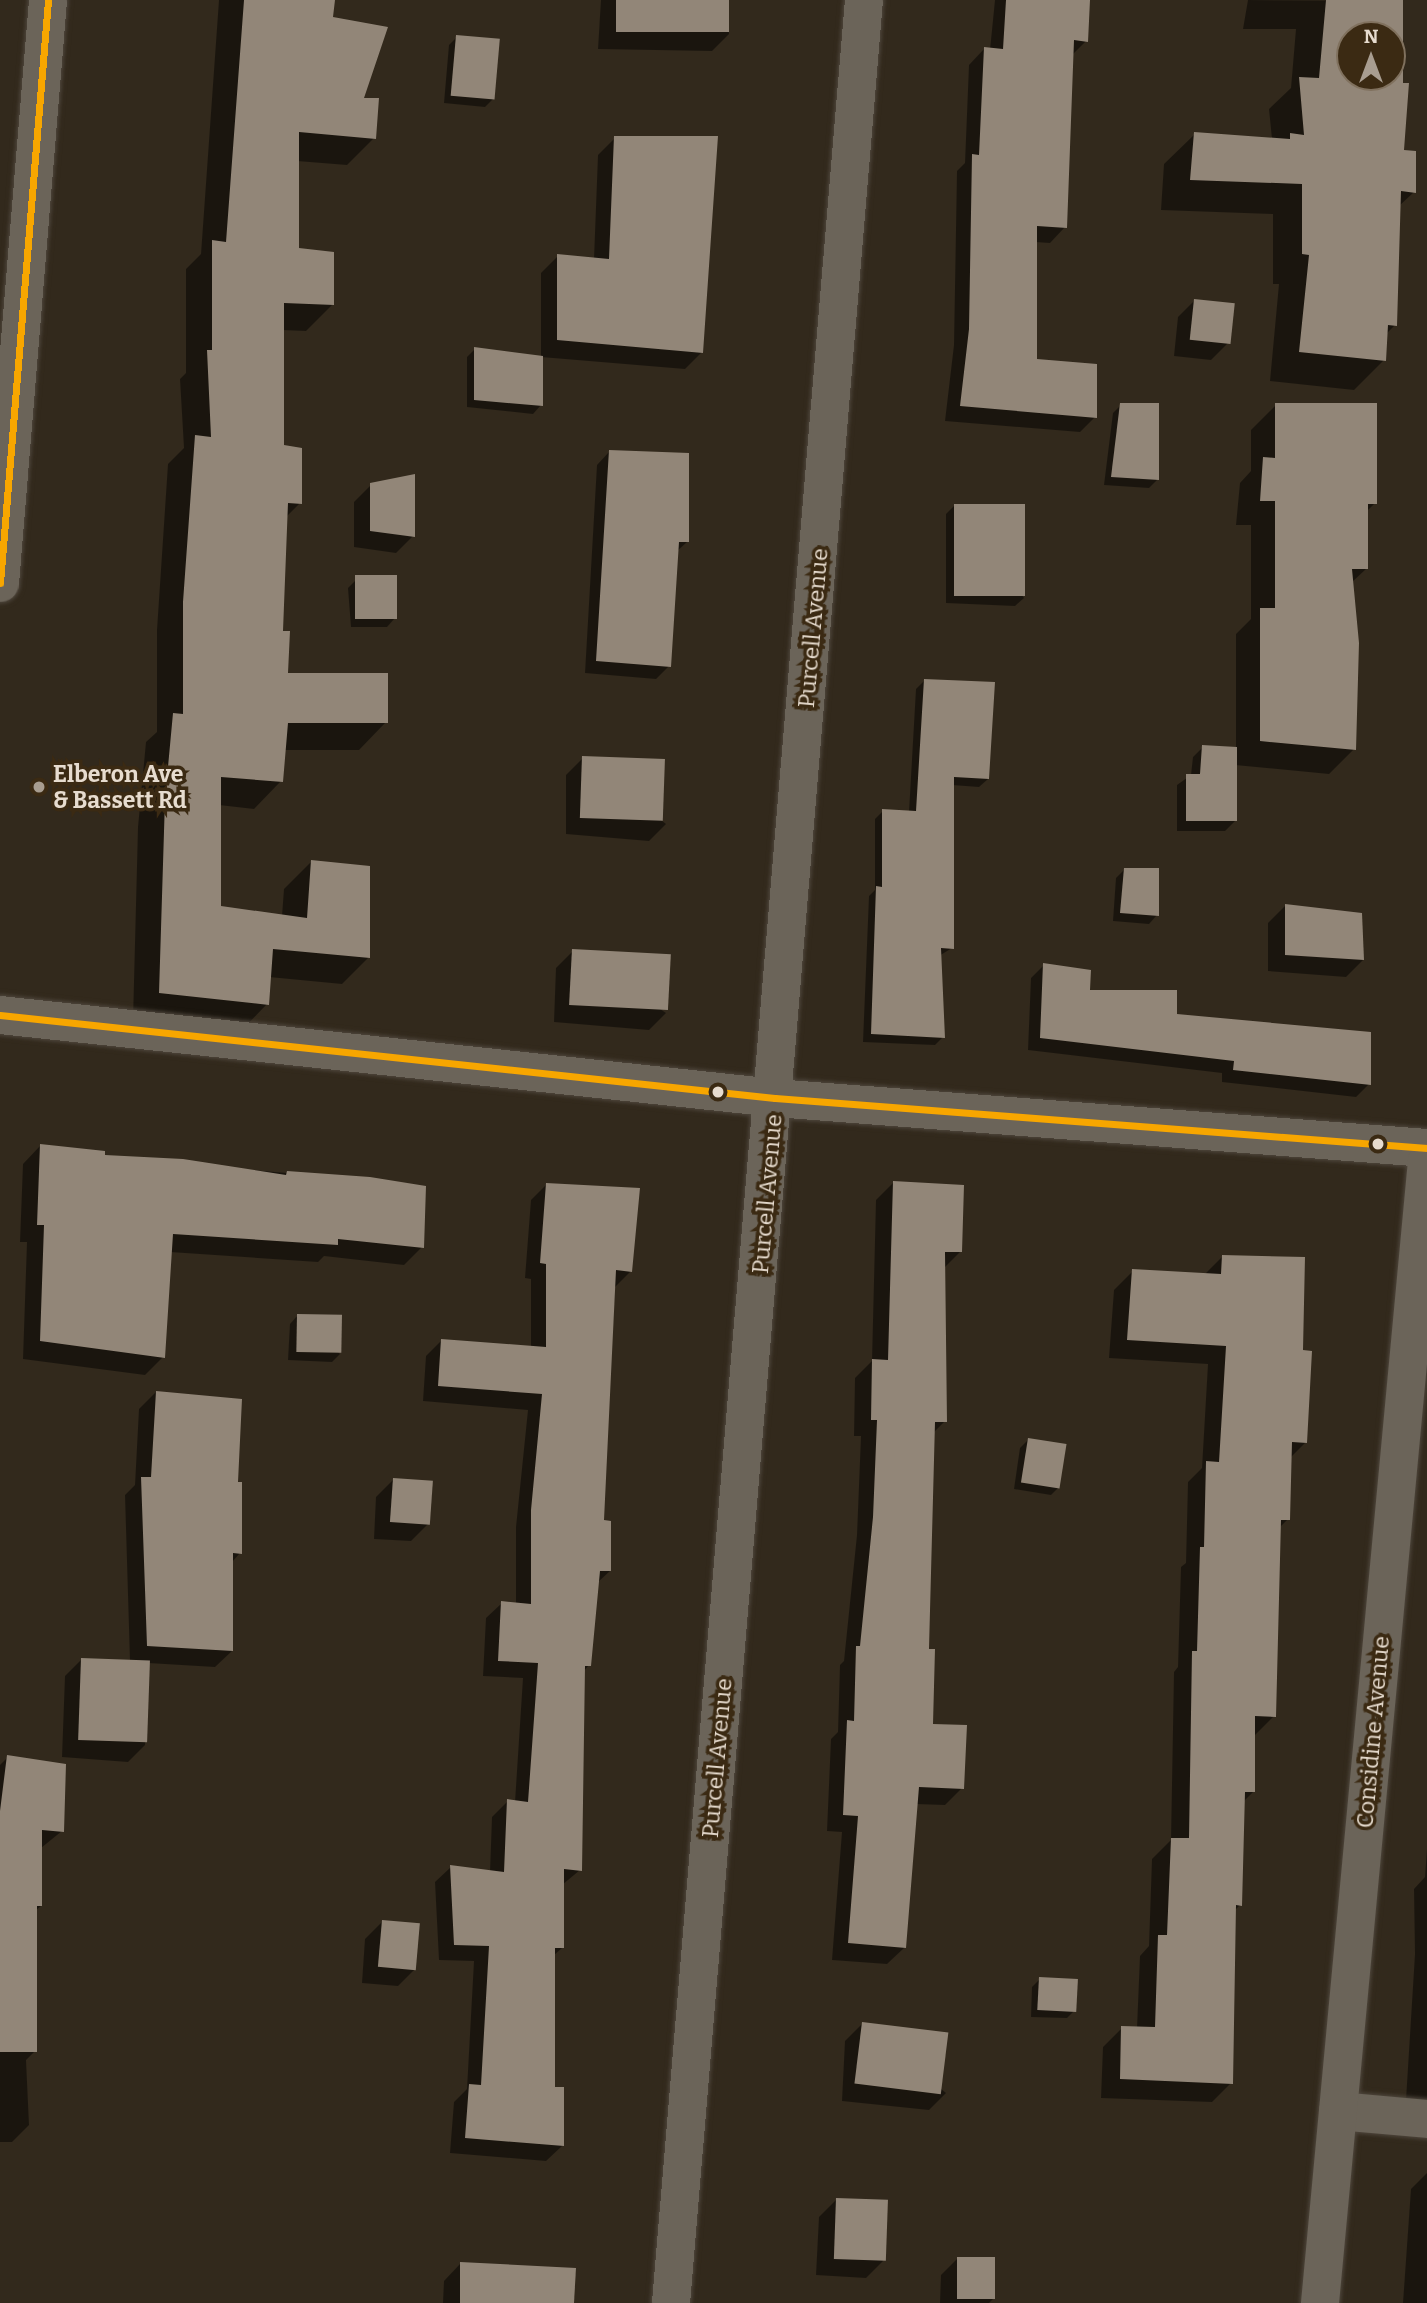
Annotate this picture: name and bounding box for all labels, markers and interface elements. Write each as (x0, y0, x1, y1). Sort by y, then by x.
north arrow (1336, 21, 1406, 91)
text: N (1364, 25, 1378, 48)
street label: Purcell Avenue (792, 547, 834, 709)
place label: Elberon Ave & Bassett Rd (53, 760, 187, 814)
marker: Elberon Ave & Bassett Rd (31, 779, 47, 795)
unlabelled marker (711, 1085, 725, 1099)
street label: Purcell Avenue (746, 1113, 788, 1275)
unlabelled marker (1371, 1137, 1385, 1151)
street label: Considine Avenue (1351, 1635, 1395, 1829)
street label: Purcell Avenue (696, 1677, 738, 1839)

